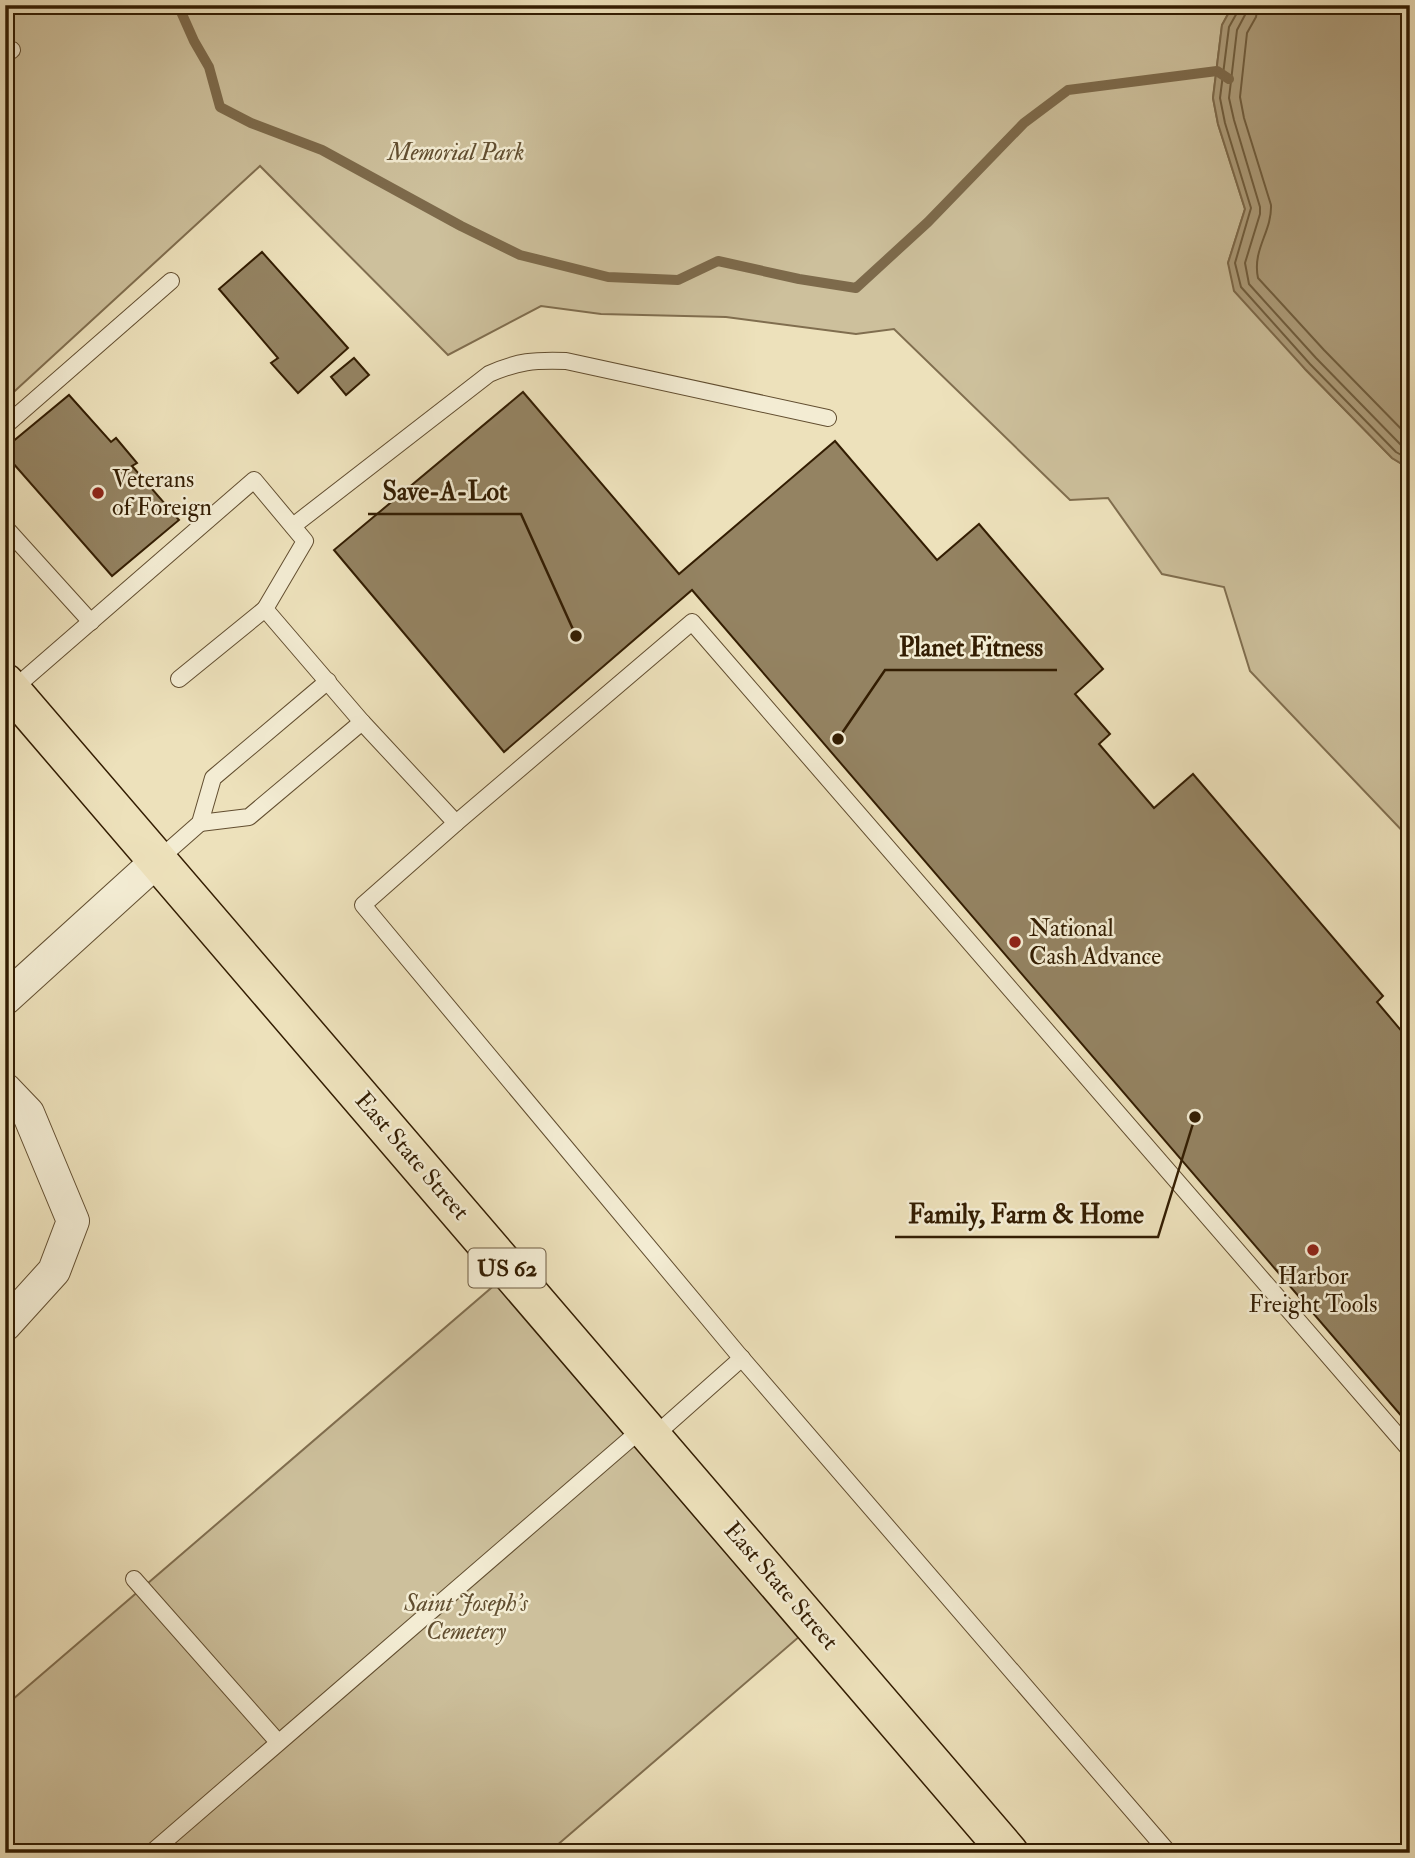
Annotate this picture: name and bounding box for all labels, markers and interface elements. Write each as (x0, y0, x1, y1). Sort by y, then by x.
park label: Memorial Park (386, 137, 524, 168)
place label: Veterans of Foreign (112, 464, 212, 523)
callout: Save-A-Lot (368, 467, 521, 514)
text: Save-A-Lot (383, 476, 508, 508)
marker: Veterans of Foreign (90, 485, 106, 501)
callout: Planet Fitness (885, 623, 1057, 670)
text: Planet Fitness (899, 632, 1043, 664)
place label: National Cash Advance (1029, 913, 1161, 972)
marker: National Cash Advance (1007, 934, 1023, 950)
street label: East State Street (348, 1085, 476, 1227)
callout: Family, Farm & Home (895, 1190, 1158, 1237)
text: Family, Farm & Home (908, 1199, 1144, 1232)
marker: Harbor Freight Tools (1305, 1242, 1321, 1258)
road number: US 62 (468, 1248, 546, 1288)
place label: Harbor Freight Tools (1249, 1261, 1377, 1320)
street label: East State Street (717, 1515, 845, 1657)
park label: Saint Joseph's Cemetery (403, 1588, 528, 1647)

